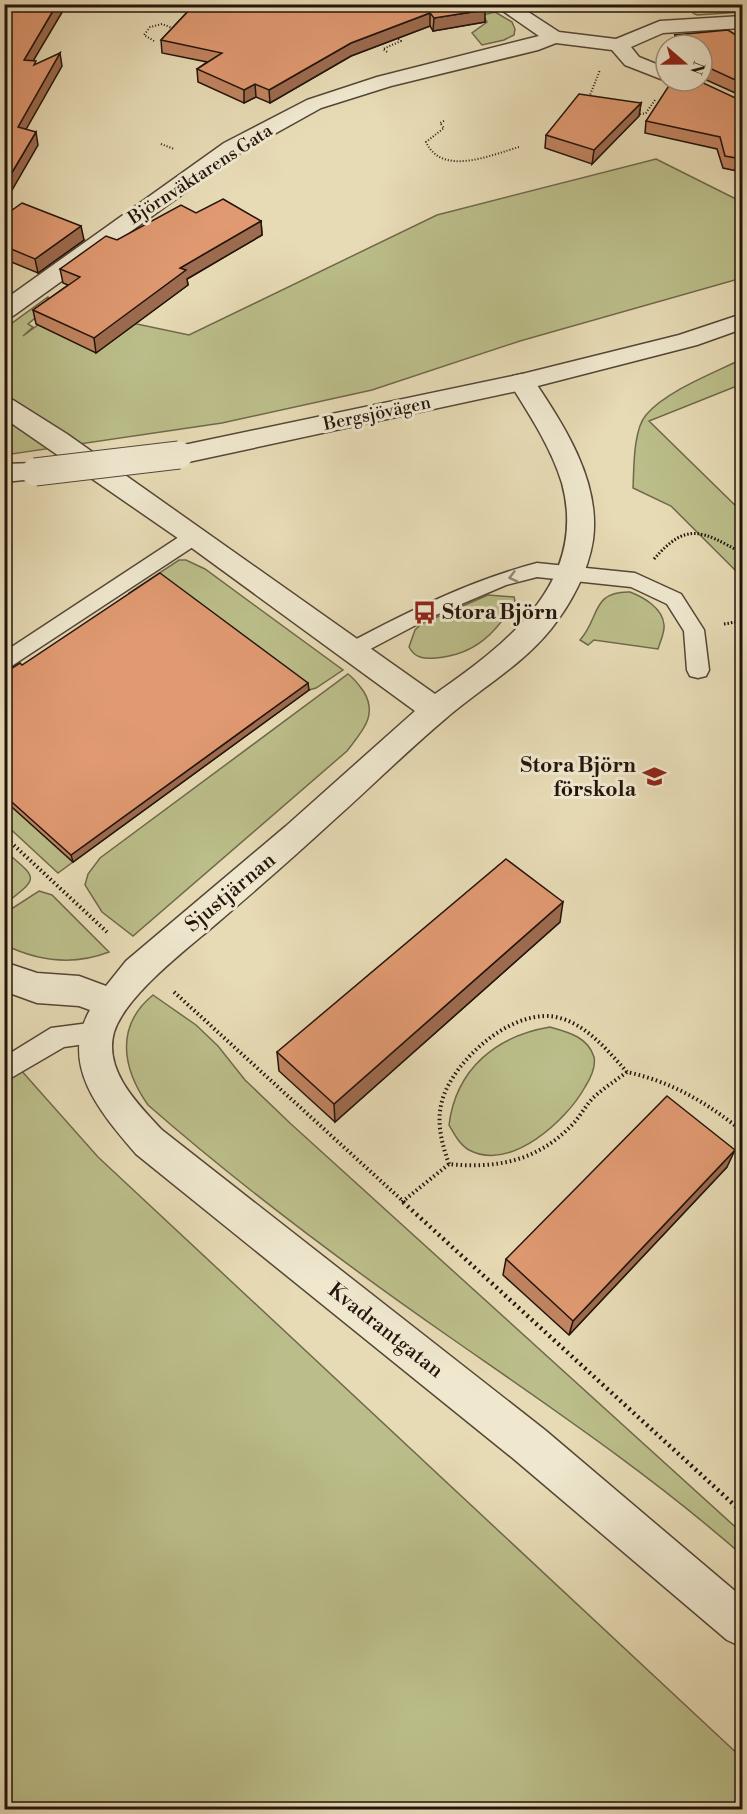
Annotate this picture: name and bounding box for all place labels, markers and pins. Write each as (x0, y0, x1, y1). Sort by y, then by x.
bus stop icon: Stora Björn (411, 599, 437, 625)
place label: Stora Björn (442, 600, 558, 626)
place label: Stora Björn förskola (520, 753, 637, 803)
school or university icon: Stora Björn förskola (641, 764, 667, 790)

